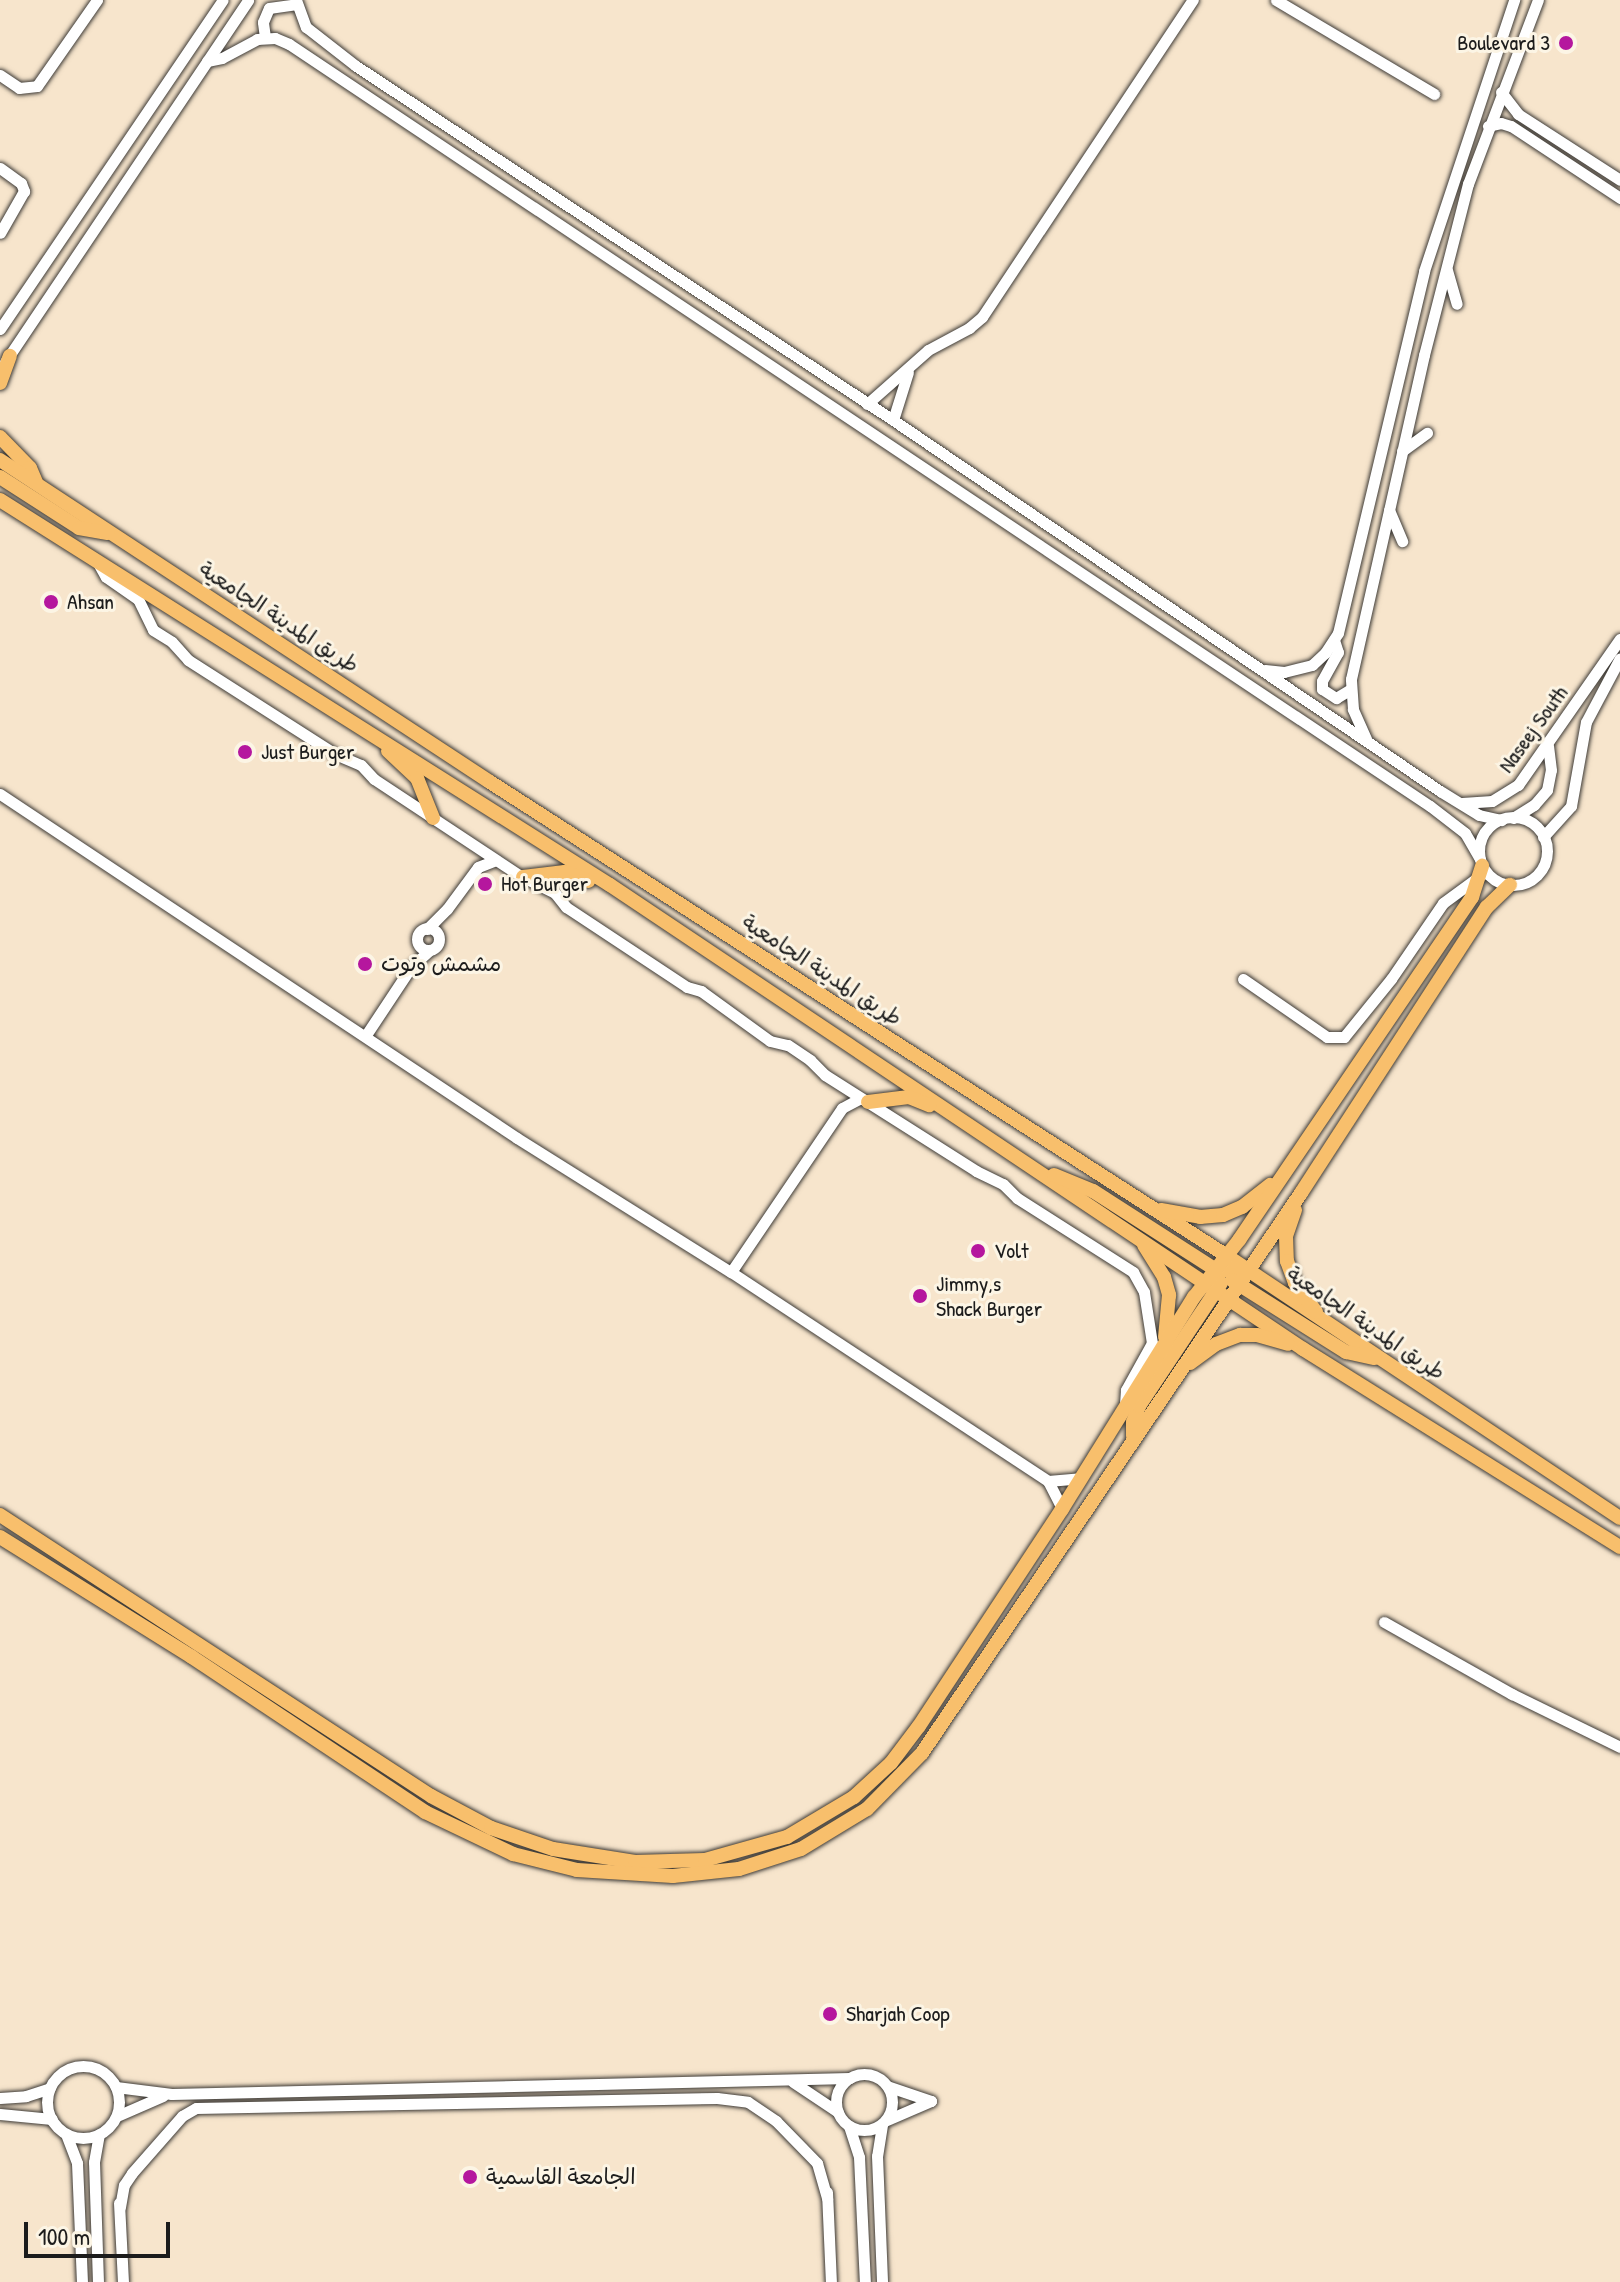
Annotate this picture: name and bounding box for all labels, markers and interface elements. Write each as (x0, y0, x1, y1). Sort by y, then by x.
place label: Boulevard 3 (1457, 30, 1550, 56)
marker: Boulevard 3 (1557, 34, 1575, 52)
street label: طريق المدينة الجامعية (194, 555, 364, 679)
place label: Ahsan (67, 589, 114, 615)
marker: Ahsan (42, 593, 60, 611)
street label: Naseej South (1493, 680, 1573, 778)
place label: Just Burger (261, 739, 354, 765)
marker: Just Burger (236, 743, 254, 761)
place label: Hot Burger (501, 871, 588, 897)
marker: Hot Burger (476, 875, 494, 893)
street label: طريق المدينة الجامعية (737, 908, 907, 1032)
place label: مشمش وتوت (381, 951, 501, 977)
marker: مشمش وتوت (356, 955, 374, 973)
place label: Volt (994, 1238, 1029, 1264)
marker: Volt (969, 1242, 987, 1260)
street label: طريق المدينة الجامعية (1282, 1260, 1450, 1386)
place label: Jimmy,s Shack Burger (936, 1270, 1042, 1322)
marker: Jimmy,s Shack Burger (911, 1287, 929, 1305)
place label: Sharjah Coop (846, 2001, 950, 2027)
marker: Sharjah Coop (821, 2005, 839, 2023)
place label: الجامعة القاسمية (486, 2164, 636, 2190)
marker: الجامعة القاسمية (461, 2168, 479, 2186)
scale bar (28, 2206, 174, 2256)
text: 100 m (38, 2220, 90, 2252)

